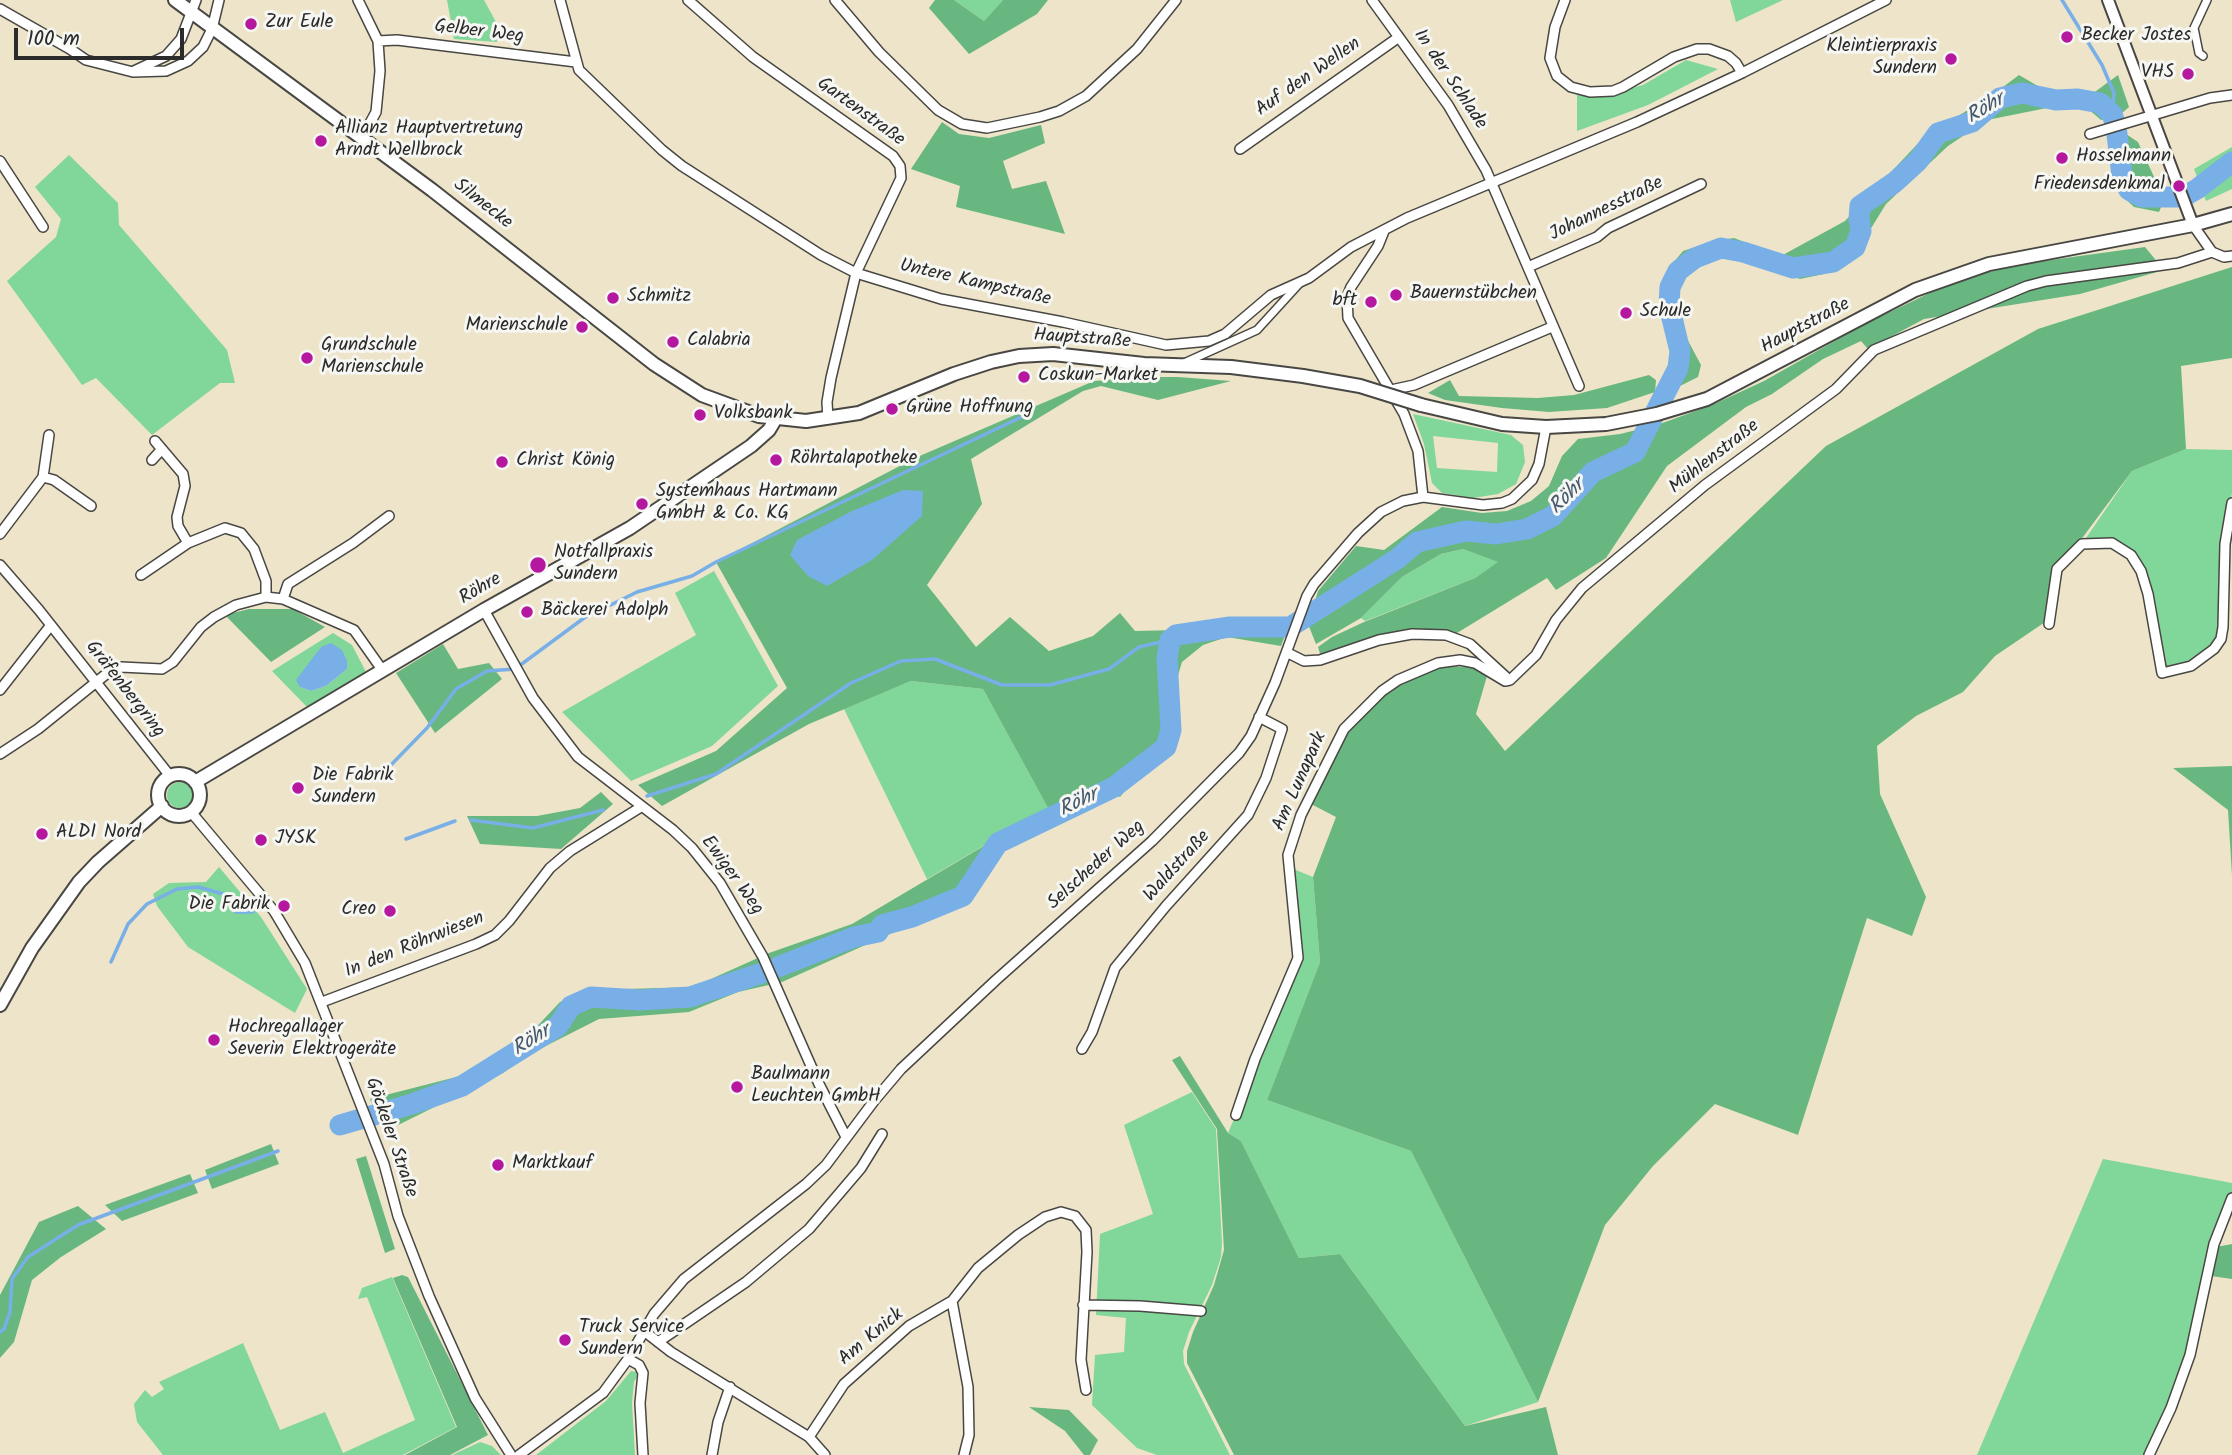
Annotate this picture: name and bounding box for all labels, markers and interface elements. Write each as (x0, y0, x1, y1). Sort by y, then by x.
place label: Zur Eule (265, 13, 333, 35)
scale bar (18, 14, 187, 58)
marker: Zur Eule (243, 16, 259, 32)
street label: Gelber Weg (433, 16, 525, 50)
text: 100 m (27, 23, 80, 56)
street label: In der Schlade (1407, 26, 1491, 134)
place label: Becker Jostes (2081, 26, 2191, 48)
marker: Becker Jostes (2059, 29, 2075, 45)
street label: Auf den Wellen (1252, 33, 1366, 123)
place label: Kleintierpraxis Sundern (1826, 37, 1937, 81)
marker: Kleintierpraxis Sundern (1943, 51, 1959, 67)
place label: VHS (2141, 63, 2174, 85)
marker: VHS (2180, 66, 2196, 82)
street label: Gartenstraße (812, 73, 908, 153)
water label: Röhr (1962, 89, 2010, 131)
place label: Allianz Hauptvertretung Arndt Wellbrock (335, 119, 523, 163)
marker: Allianz Hauptvertretung Arndt Wellbrock (313, 133, 329, 149)
place label: Hosselmann (2076, 147, 2171, 169)
marker: Hosselmann (2054, 150, 2070, 166)
street label: Johannesstraße (1546, 173, 1668, 247)
street label: Silmecke (448, 175, 516, 235)
place label: Friedensdenkmal (2034, 175, 2165, 197)
marker: Friedensdenkmal (2171, 178, 2187, 194)
street label: Untere Kampstraße (897, 256, 1053, 312)
place label: Bauernstübchen (1410, 284, 1537, 306)
place label: Schmitz (627, 287, 691, 309)
marker: Bauernstübchen (1388, 287, 1404, 303)
marker: Schmitz (605, 290, 621, 306)
place label: bft (1333, 291, 1357, 313)
marker: bft (1363, 294, 1379, 310)
street label: Hauptstraße (1758, 294, 1854, 360)
place label: Schule (1640, 302, 1691, 324)
marker: Schule (1618, 305, 1634, 321)
place label: Marienschule (466, 316, 568, 338)
marker: Marienschule (574, 319, 590, 335)
street label: Hauptstraße (1033, 325, 1131, 355)
place label: Calabria (687, 331, 751, 353)
marker: Calabria (665, 334, 681, 350)
place label: Grundschule Marienschule (321, 336, 423, 380)
marker: Grundschule Marienschule (299, 350, 315, 366)
place label: Coskun-Market (1038, 366, 1158, 388)
marker: Coskun-Market (1016, 369, 1032, 385)
place label: Grüne Hoffnung (906, 398, 1033, 420)
marker: Grüne Hoffnung (884, 401, 900, 417)
place label: Volksbank (714, 404, 792, 426)
marker: Volksbank (692, 407, 708, 423)
street label: Mühlenstraße (1665, 416, 1765, 500)
place label: Röhrtalapotheke (790, 449, 917, 471)
place label: Christ König (516, 451, 615, 473)
marker: Röhrtalapotheke (768, 452, 784, 468)
marker: Christ König (494, 454, 510, 470)
water label: Röhr (1545, 475, 1591, 521)
place label: Systemhaus Hartmann GmbH & Co. KG (656, 482, 838, 526)
marker: Systemhaus Hartmann GmbH & Co. KG (634, 496, 650, 512)
place label: Notfallpraxis Sundern (554, 543, 653, 587)
marker: Notfallpraxis Sundern (528, 555, 548, 575)
street label: Röhre (456, 569, 506, 611)
place label: Bäckerei Adolph (541, 601, 669, 623)
marker: Bäckerei Adolph (519, 604, 535, 620)
street label: Gräfenbergring (79, 637, 169, 743)
street label: Am Lunapark (1269, 729, 1333, 835)
place label: Die Fabrik Sundern (312, 766, 393, 810)
marker: Die Fabrik Sundern (290, 780, 306, 796)
water label: Röhr (1056, 784, 1102, 824)
street label: Selscheder Weg (1044, 816, 1150, 916)
place label: ALDI Nord (56, 823, 141, 845)
marker: ALDI Nord (34, 826, 50, 842)
street label: Waldstraße (1140, 827, 1216, 907)
place label: JYSK (275, 829, 316, 851)
marker: JYSK (253, 832, 269, 848)
street label: Ewiger Weg (695, 832, 767, 920)
place label: Die Fabrik (189, 895, 270, 917)
marker: Die Fabrik (276, 898, 292, 914)
place label: Creo (341, 900, 376, 922)
marker: Creo (382, 903, 398, 919)
street label: In den Röhrwiesen (342, 908, 488, 984)
place label: Hochregallager Severin Elektrogeräte (228, 1018, 396, 1062)
water label: Röhr (508, 1021, 556, 1063)
marker: Hochregallager Severin Elektrogeräte (206, 1032, 222, 1048)
place label: Baulmann Leuchten GmbH (751, 1065, 881, 1109)
street label: Göckeler Straße (359, 1075, 421, 1201)
marker: Baulmann Leuchten GmbH (729, 1079, 745, 1095)
place label: Marktkauf (512, 1154, 593, 1176)
marker: Marktkauf (490, 1157, 506, 1173)
street label: Am Knick (835, 1304, 909, 1372)
place label: Truck Service Sundern (579, 1318, 684, 1362)
marker: Truck Service Sundern (557, 1332, 573, 1348)

